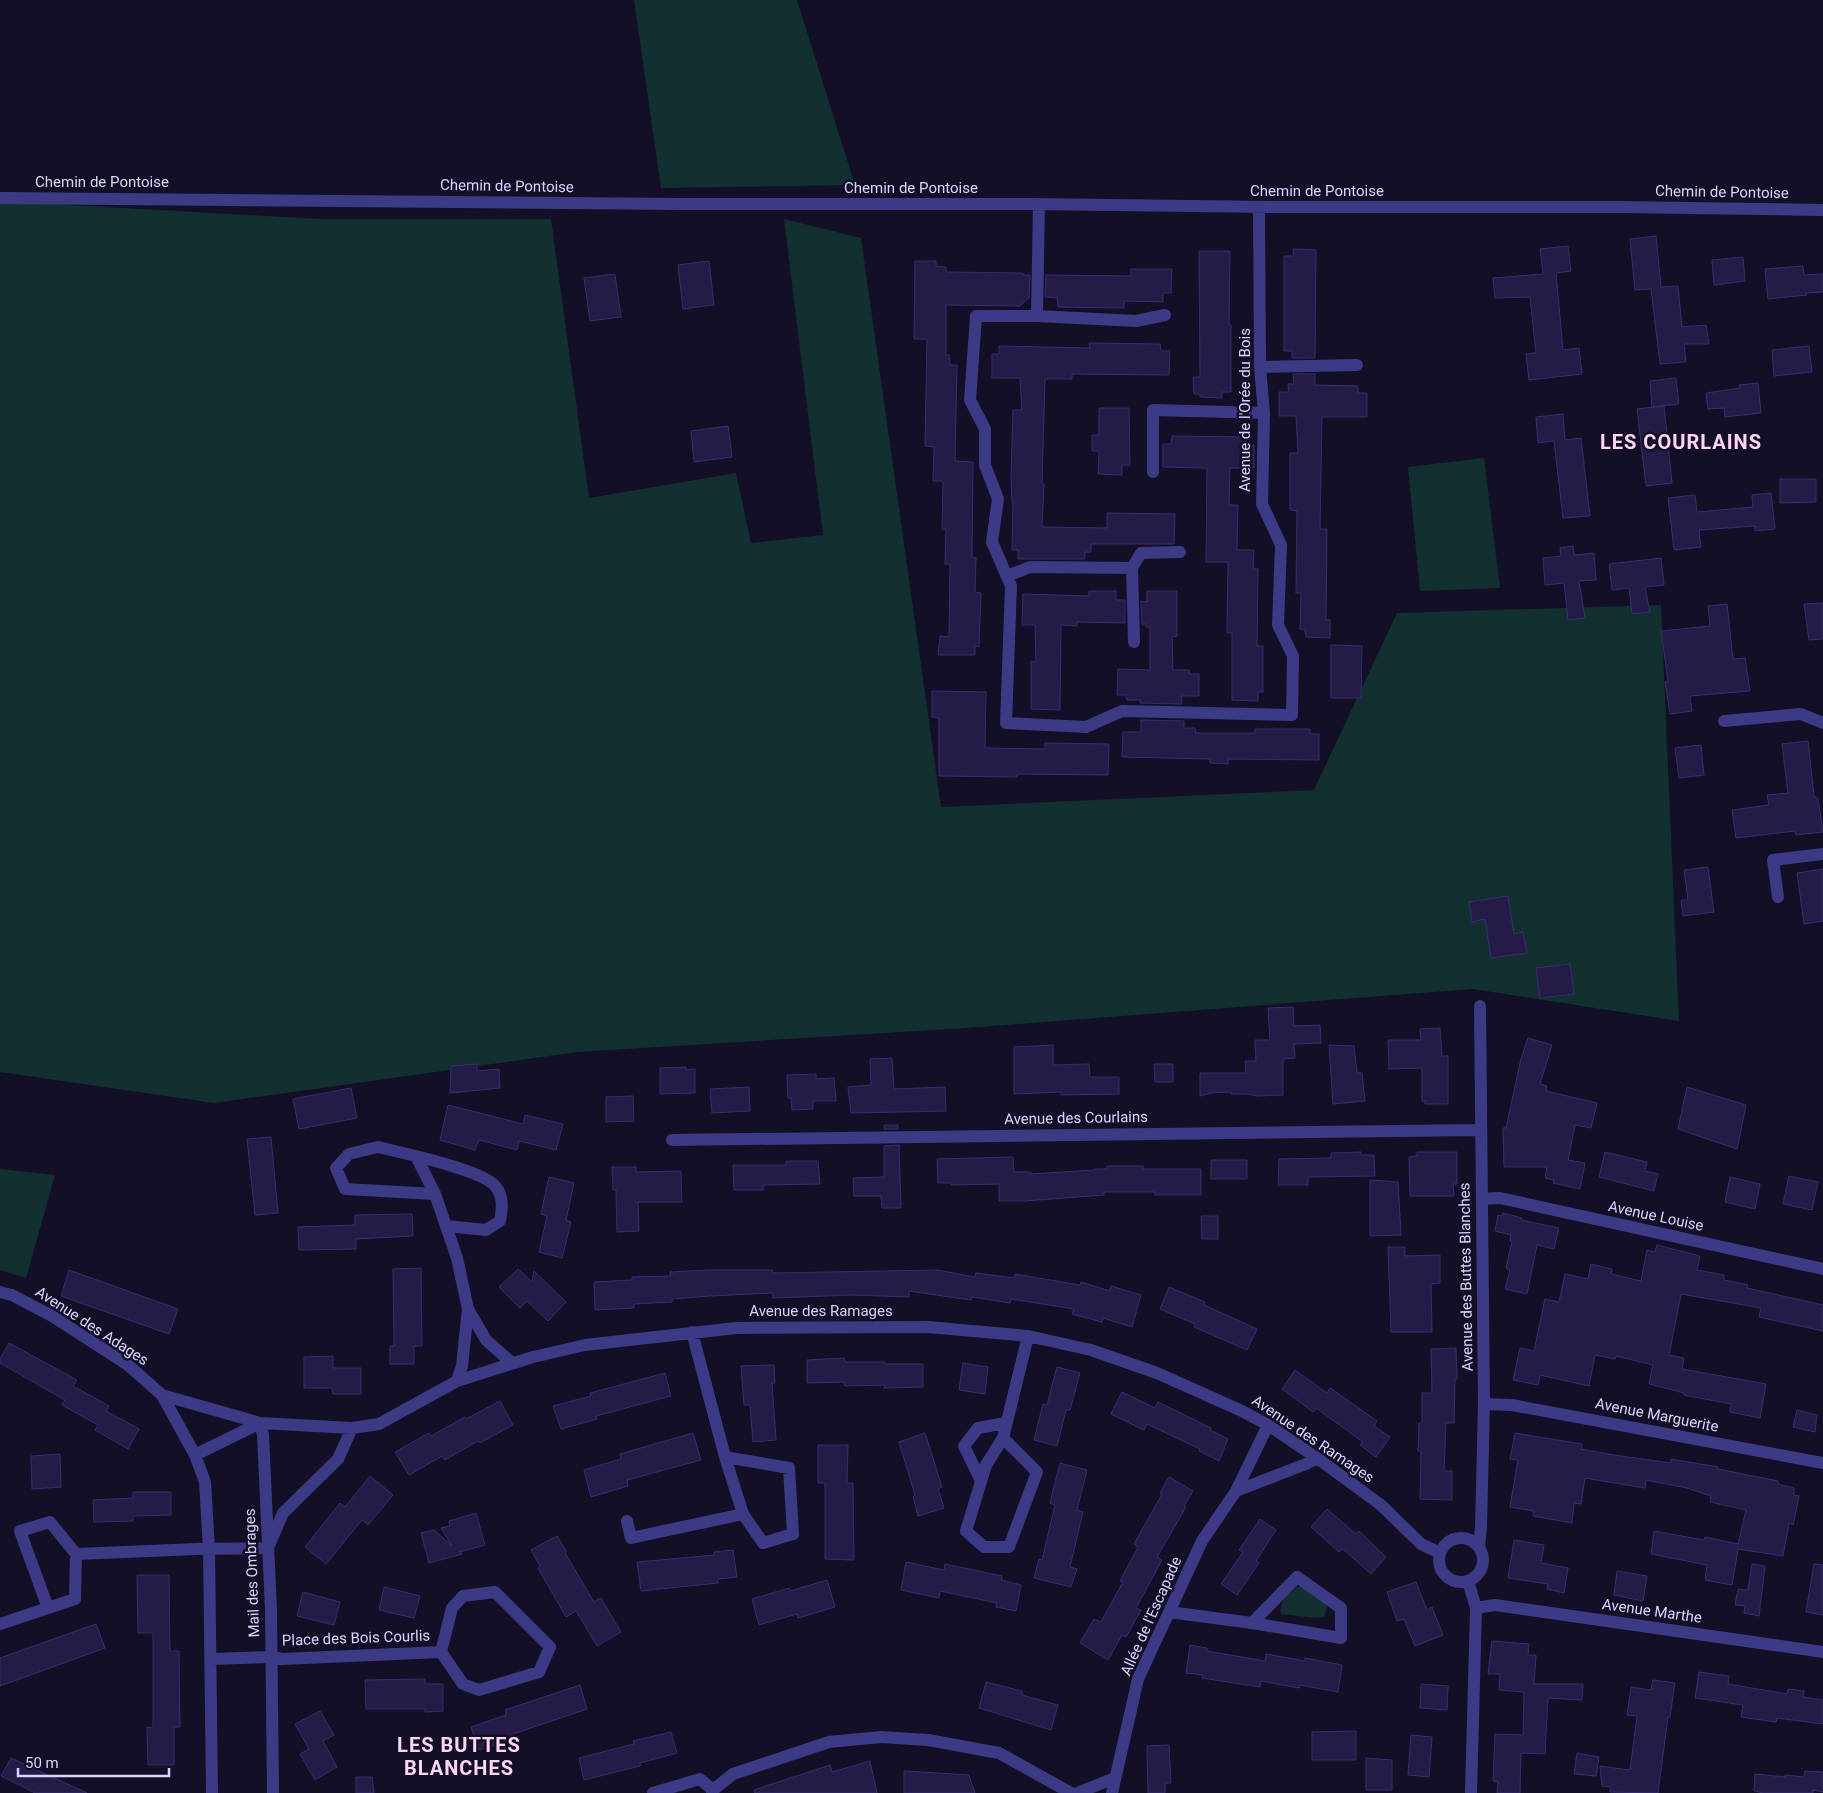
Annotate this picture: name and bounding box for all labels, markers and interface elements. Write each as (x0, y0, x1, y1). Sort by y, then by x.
street label: Chemin de Pontoise (35, 173, 169, 191)
street label: Chemin de Pontoise (440, 176, 574, 196)
street label: Chemin de Pontoise (844, 179, 978, 197)
street label: Chemin de Pontoise (1250, 182, 1384, 200)
street label: Chemin de Pontoise (1655, 182, 1789, 202)
street label: Avenue de l'Orée du Bois (1236, 328, 1254, 492)
district label: LES COURLAINS (1600, 430, 1762, 454)
street label: Avenue des Courlains (1004, 1108, 1148, 1128)
street label: Avenue des Buttes Blanches (1455, 1182, 1477, 1372)
street label: Avenue Louise (1607, 1197, 1705, 1235)
street label: Avenue des Adages (32, 1283, 152, 1369)
street label: Avenue des Ramages (749, 1302, 893, 1320)
street label: Avenue des Ramages (1248, 1391, 1378, 1487)
street label: Avenue Marguerite (1594, 1394, 1720, 1436)
street label: Mail des Ombrages (241, 1508, 263, 1638)
street label: Allée de l'Escapade (1117, 1554, 1185, 1678)
street label: Avenue Marthe (1601, 1595, 1703, 1627)
street label: Place des Bois Courlis (282, 1626, 430, 1650)
district label: LES BUTTES BLANCHES (397, 1733, 521, 1780)
scale bar (18, 1746, 169, 1778)
text: 50 m (25, 1754, 59, 1772)

